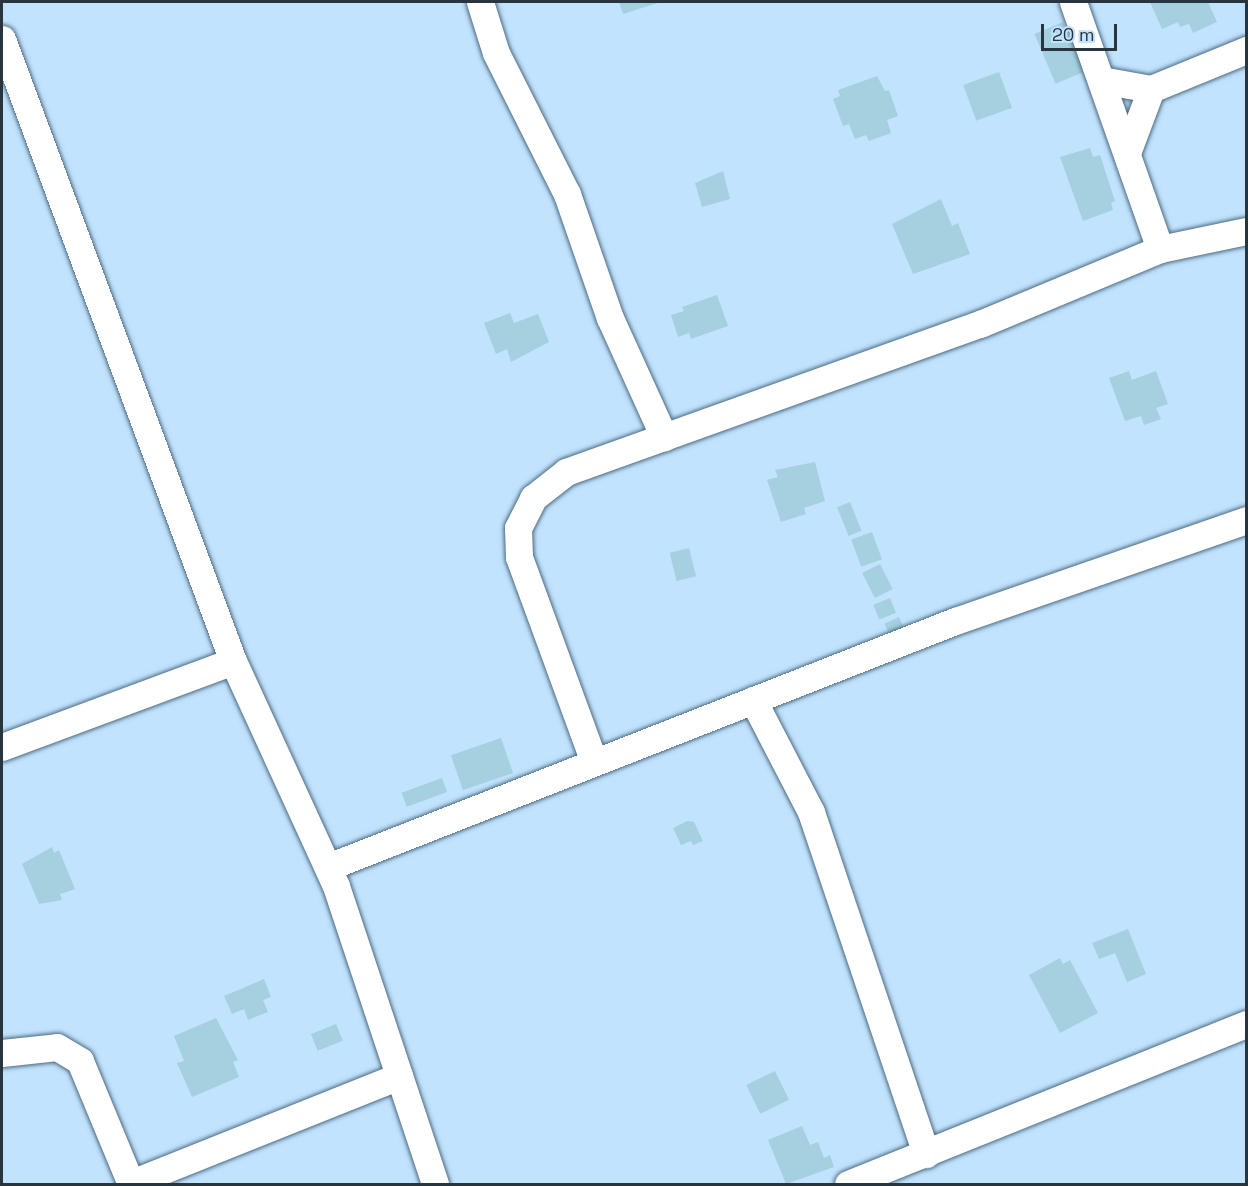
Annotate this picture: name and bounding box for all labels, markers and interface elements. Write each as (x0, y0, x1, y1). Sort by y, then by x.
scale bar (1044, 12, 1120, 50)
text: 20 m (1052, 23, 1095, 46)

